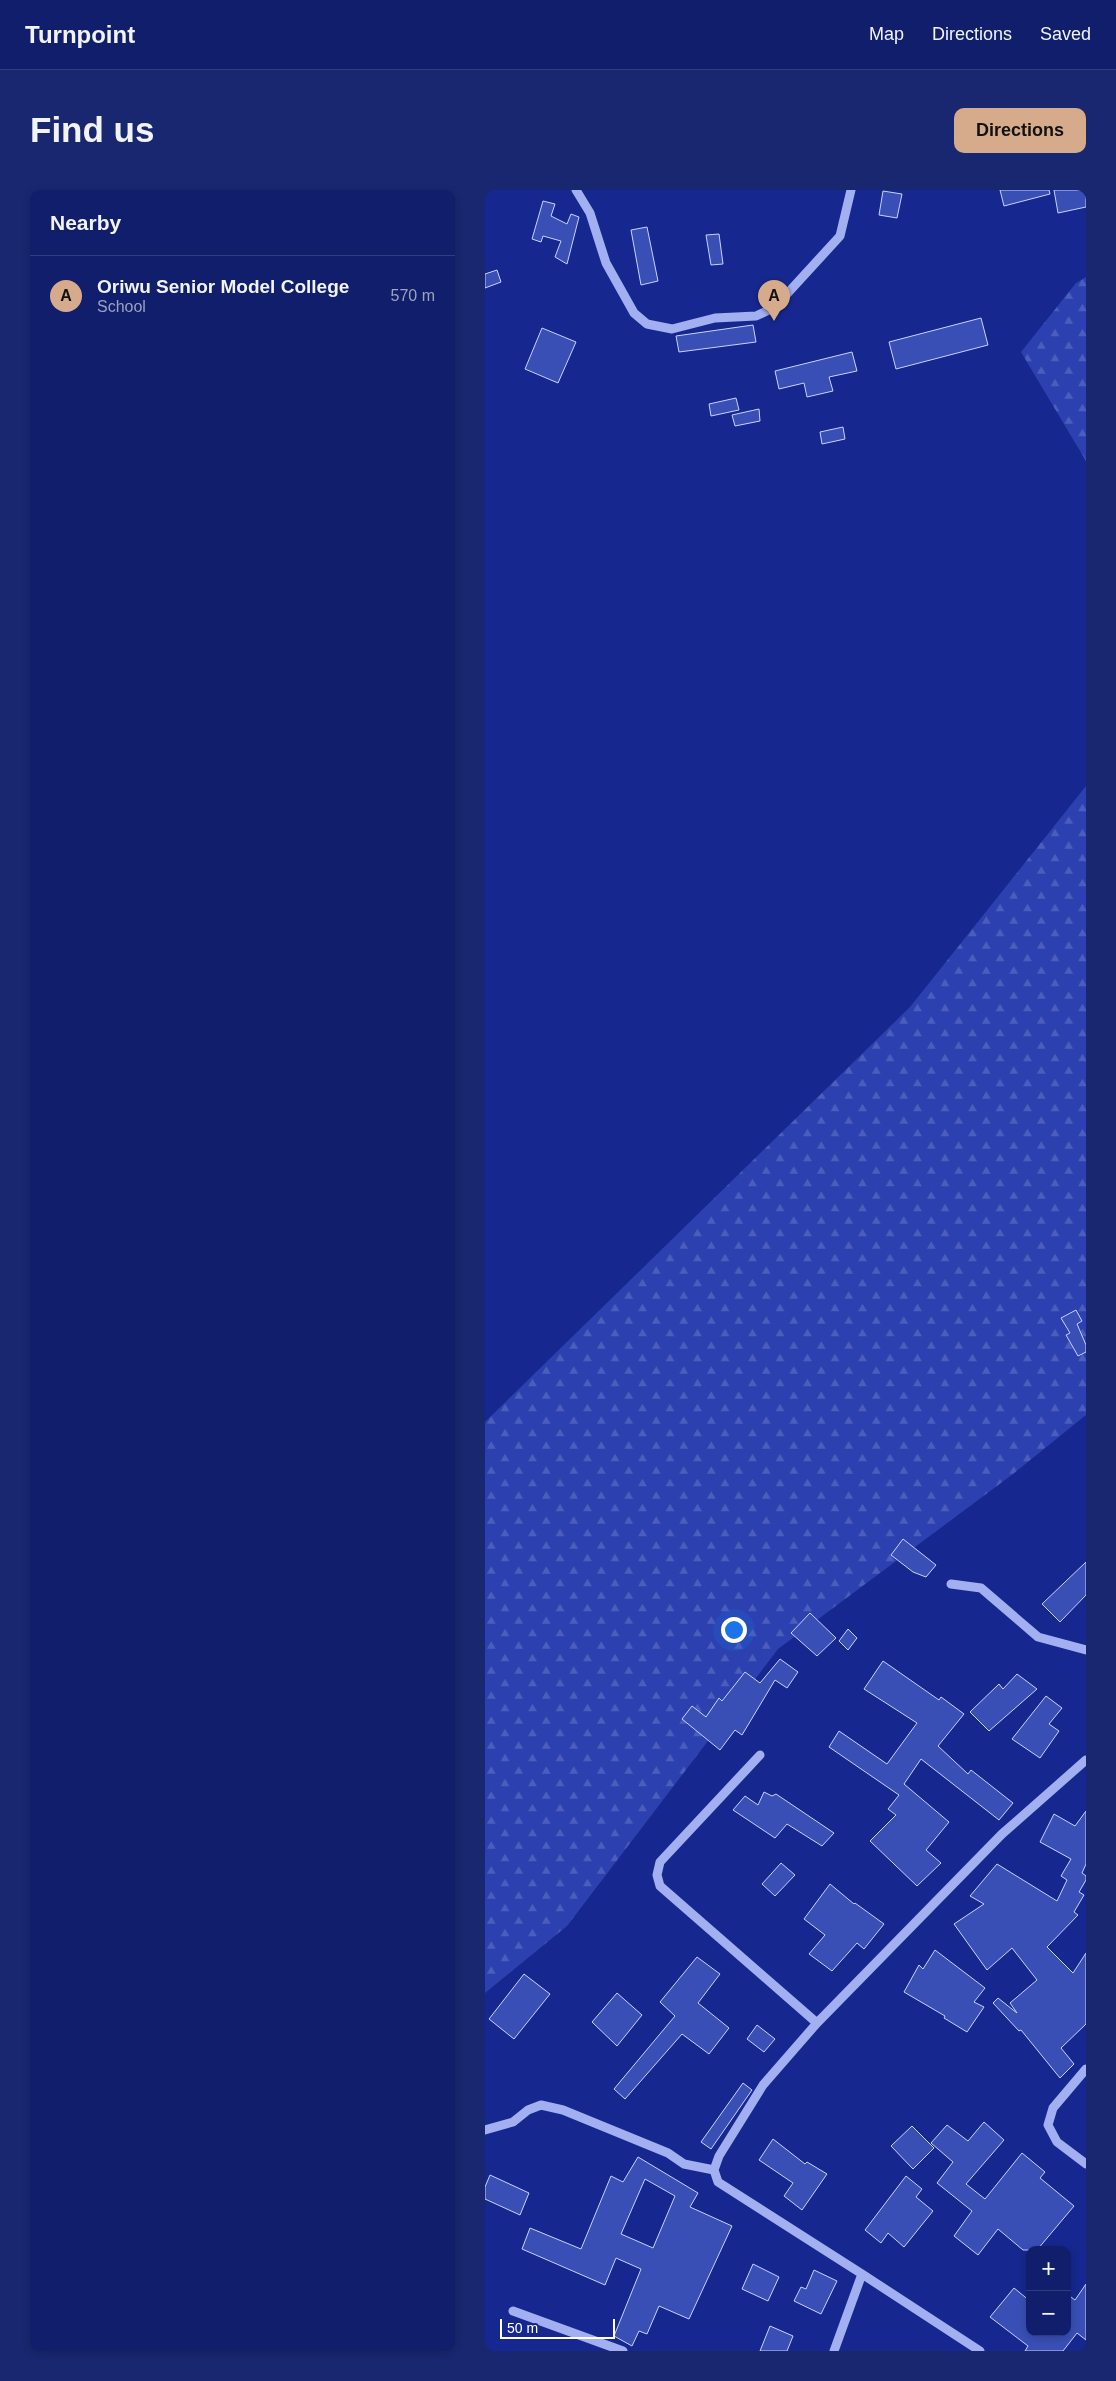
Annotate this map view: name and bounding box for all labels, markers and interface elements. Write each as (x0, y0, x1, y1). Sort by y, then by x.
text: Turnpoint (25, 21, 135, 48)
text: Map (869, 24, 904, 44)
text: Directions (932, 24, 1012, 44)
text: Saved (1040, 24, 1091, 44)
button: Directions (954, 108, 1086, 153)
text: Find us (30, 110, 154, 149)
text: Nearby (50, 211, 121, 234)
text: Oriwu Senior Model College (97, 276, 349, 297)
pin: A (758, 280, 790, 321)
text: A (60, 287, 72, 304)
text: 570 m (391, 287, 435, 304)
text: School (97, 298, 146, 315)
your location (721, 1617, 747, 1643)
map controls (1026, 2246, 1071, 2336)
button: + (1026, 2246, 1071, 2291)
button: − (1026, 2291, 1071, 2336)
scale bar (500, 2316, 615, 2339)
text: 50 m (507, 2320, 538, 2336)

